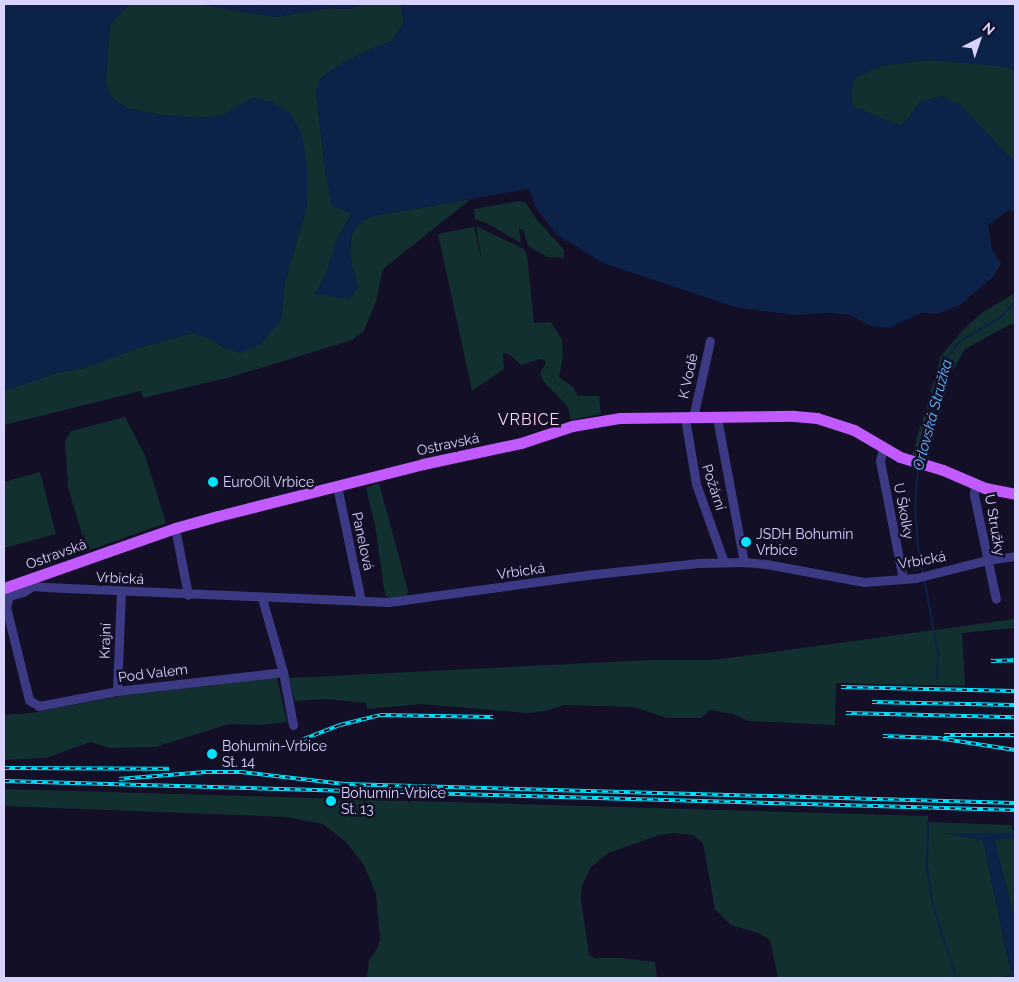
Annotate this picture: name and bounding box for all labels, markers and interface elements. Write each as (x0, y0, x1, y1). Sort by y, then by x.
north arrow (954, 15, 1004, 65)
text: N (980, 19, 998, 38)
street label: K Vodě (675, 352, 701, 400)
water label: Orlovská Stružka (910, 358, 956, 472)
district label: VRBICE (497, 410, 561, 430)
street label: Ostravská (415, 429, 481, 459)
street label: Požární (699, 462, 729, 512)
place label: EuroOil Vrbice (223, 474, 315, 490)
marker: EuroOil Vrbice (207, 476, 219, 488)
street label: U Školky (890, 482, 918, 540)
street label: U Stružky (981, 493, 1009, 557)
street label: Panelová (349, 510, 377, 572)
place label: JSDH Bohumín Vrbice (756, 526, 853, 558)
street label: Ostravská (23, 535, 89, 573)
marker: JSDH Bohumín Vrbice (740, 536, 752, 548)
street label: Vrbická (897, 548, 947, 572)
street label: Vrbická (496, 559, 546, 583)
street label: Vrbická (95, 568, 145, 588)
street label: Krajní (96, 623, 114, 659)
street label: Pod Valem (117, 660, 189, 686)
place label: Bohumín-Vrbice St. 14 (222, 738, 327, 770)
marker: Bohumín-Vrbice St. 14 (206, 748, 218, 760)
place label: Bohumín-Vrbice St. 13 (341, 785, 446, 818)
marker: Bohumín-Vrbice St. 13 (325, 795, 337, 807)

